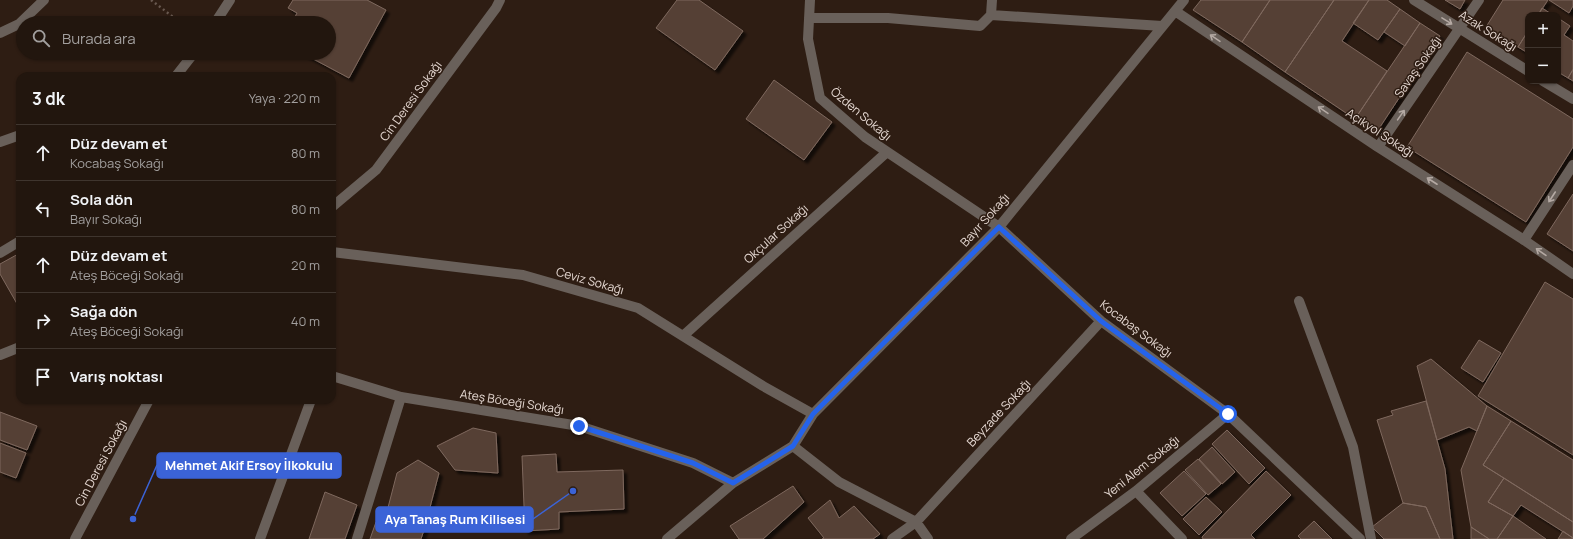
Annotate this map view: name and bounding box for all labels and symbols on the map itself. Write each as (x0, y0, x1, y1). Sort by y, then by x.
street label: Azak Sokağı (1456, 6, 1521, 55)
one-way arrow (1441, 17, 1453, 25)
street label: Savaş Sokağı (1390, 32, 1445, 101)
one-way arrow (1210, 34, 1221, 42)
street label: Cin Deresi Sokağı (376, 57, 446, 144)
street label: Özden Sokağı (827, 83, 896, 144)
street label: Açıkyol Sokağı (1343, 104, 1418, 161)
one-way arrow (1318, 106, 1329, 114)
one-way arrow (1397, 110, 1405, 121)
one-way arrow (1426, 177, 1438, 185)
street label: Bayır Sokağı (956, 189, 1013, 250)
one-way arrow (1548, 191, 1556, 202)
street label: Okçular Sokağı (740, 200, 812, 267)
one-way arrow (1536, 248, 1547, 256)
street label: Ceviz Sokağı (554, 263, 626, 298)
street label: Kocabaş Sokağı (1097, 296, 1176, 361)
street label: Beyzade Sokağı (963, 375, 1034, 450)
street label: Ateş Böceği Sokağı (459, 385, 565, 418)
route start (1219, 405, 1237, 423)
street label: Cin Deresi Sokağı (71, 417, 131, 509)
route end (570, 417, 588, 435)
street label: Yeni Alem Sokağı (1101, 431, 1183, 502)
callout: Mehmet Akif Ersoy İlkokulu (157, 453, 341, 478)
text: Mehmet Akif Ersoy İlkokulu (165, 456, 333, 474)
callout: Aya Tanaş Rum Kilisesi (376, 507, 533, 532)
text: Aya Tanaş Rum Kilisesi (385, 510, 525, 528)

